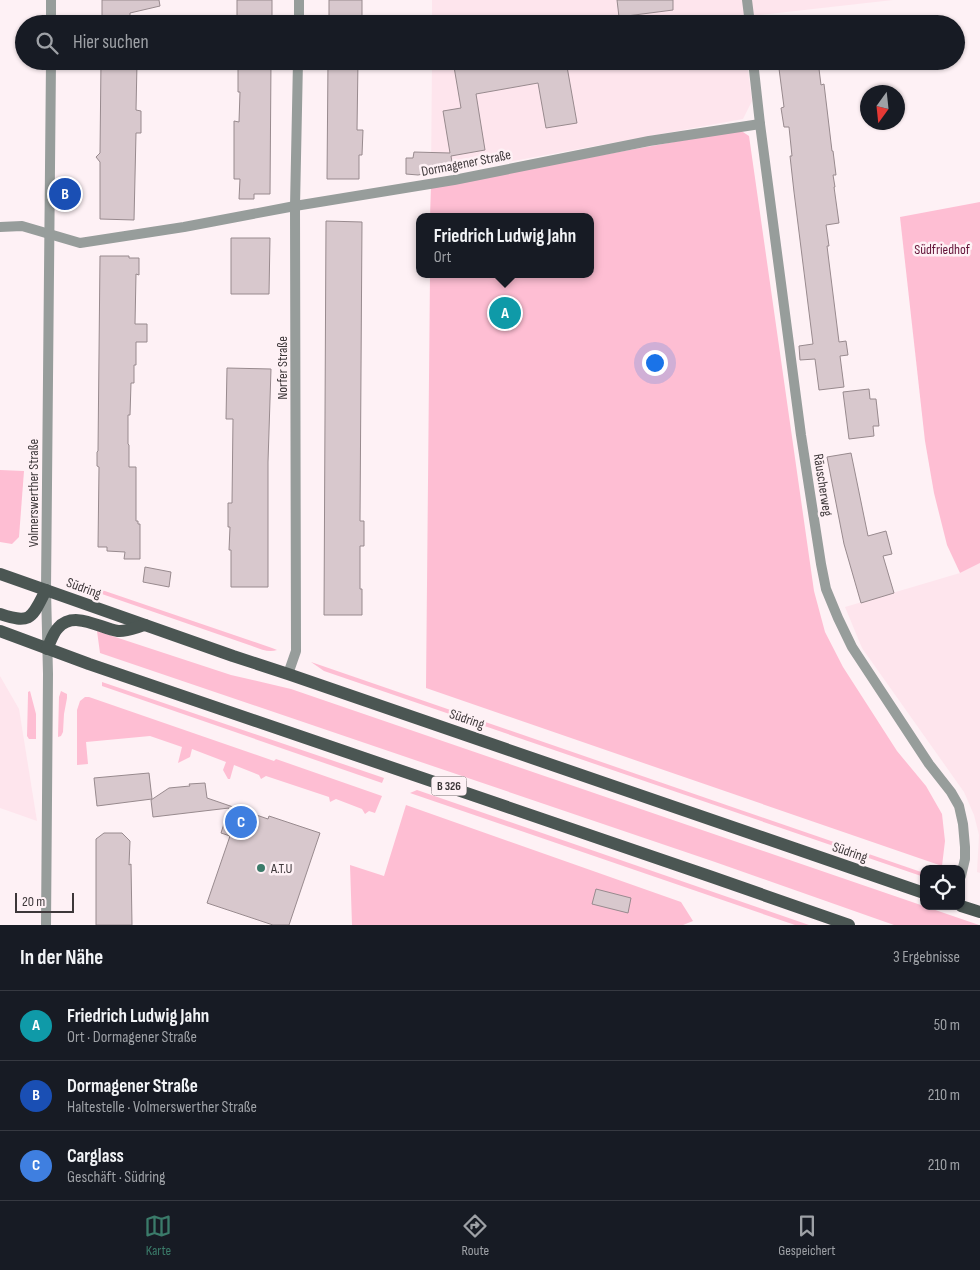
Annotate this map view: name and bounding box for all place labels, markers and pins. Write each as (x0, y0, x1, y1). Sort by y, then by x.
pin: B (49, 175, 81, 213)
pin: A (489, 294, 521, 332)
pin: C (225, 803, 257, 841)
place label: A.T.U (270, 860, 292, 877)
marker: A.T.U (255, 862, 267, 874)

